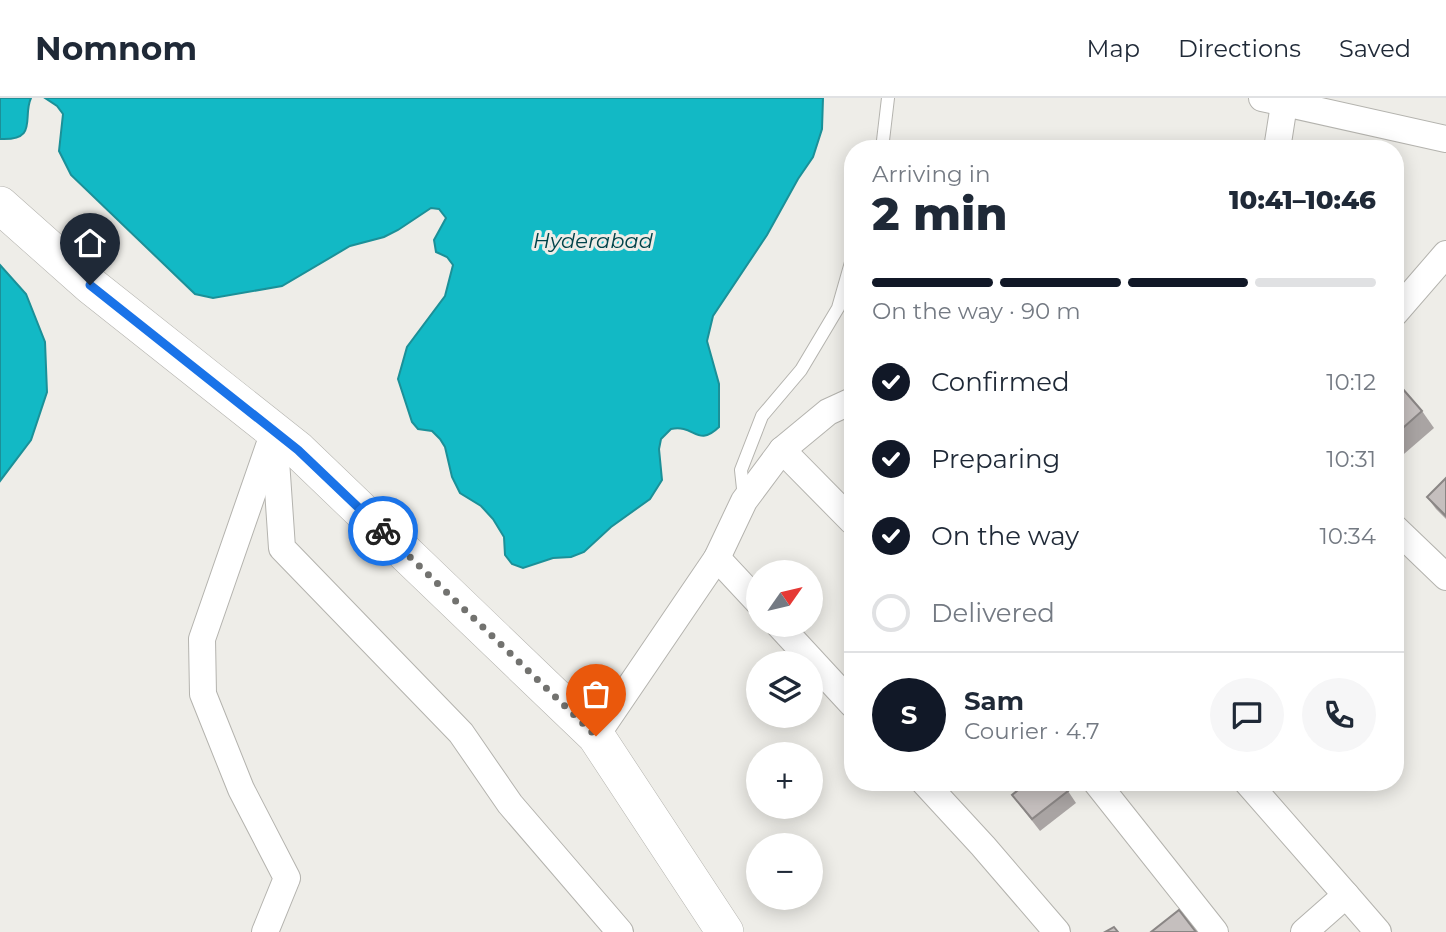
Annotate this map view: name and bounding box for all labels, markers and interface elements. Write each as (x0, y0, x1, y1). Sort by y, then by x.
text: Nomnom (35, 28, 197, 68)
text: Map (1087, 34, 1140, 63)
text: Directions (1178, 34, 1301, 63)
text: Saved (1339, 34, 1411, 63)
text: Arriving in (872, 160, 991, 188)
text: 10:41–10:46 (1229, 184, 1376, 216)
text: 2 min (872, 185, 1007, 242)
pin (60, 213, 120, 285)
icon: home (71, 224, 109, 262)
water label: Hyderabad (533, 228, 654, 253)
text: On the way · 90 m (872, 297, 1081, 325)
icon: check (872, 363, 910, 401)
text: Confirmed (931, 366, 1070, 398)
text: 10:12 (1326, 368, 1376, 396)
icon: check (872, 440, 910, 478)
text: Preparing (931, 443, 1060, 475)
text: 10:31 (1326, 445, 1376, 473)
courier (348, 496, 418, 566)
icon: bike (364, 512, 402, 550)
icon: check (872, 517, 910, 555)
text: On the way (931, 520, 1079, 552)
text: 10:34 (1319, 522, 1376, 550)
north arrow (746, 560, 822, 637)
map controls (746, 560, 823, 910)
text: Delivered (931, 597, 1055, 629)
button: layers (746, 651, 823, 728)
pin (566, 664, 626, 736)
icon: bag (577, 675, 615, 713)
button: chat (1210, 678, 1284, 752)
button: phone (1302, 678, 1376, 752)
text: Sam (964, 685, 1024, 717)
text: S (901, 699, 917, 731)
text: Courier · 4.7 (964, 717, 1100, 745)
button: + (746, 742, 823, 819)
button: − (746, 833, 823, 910)

